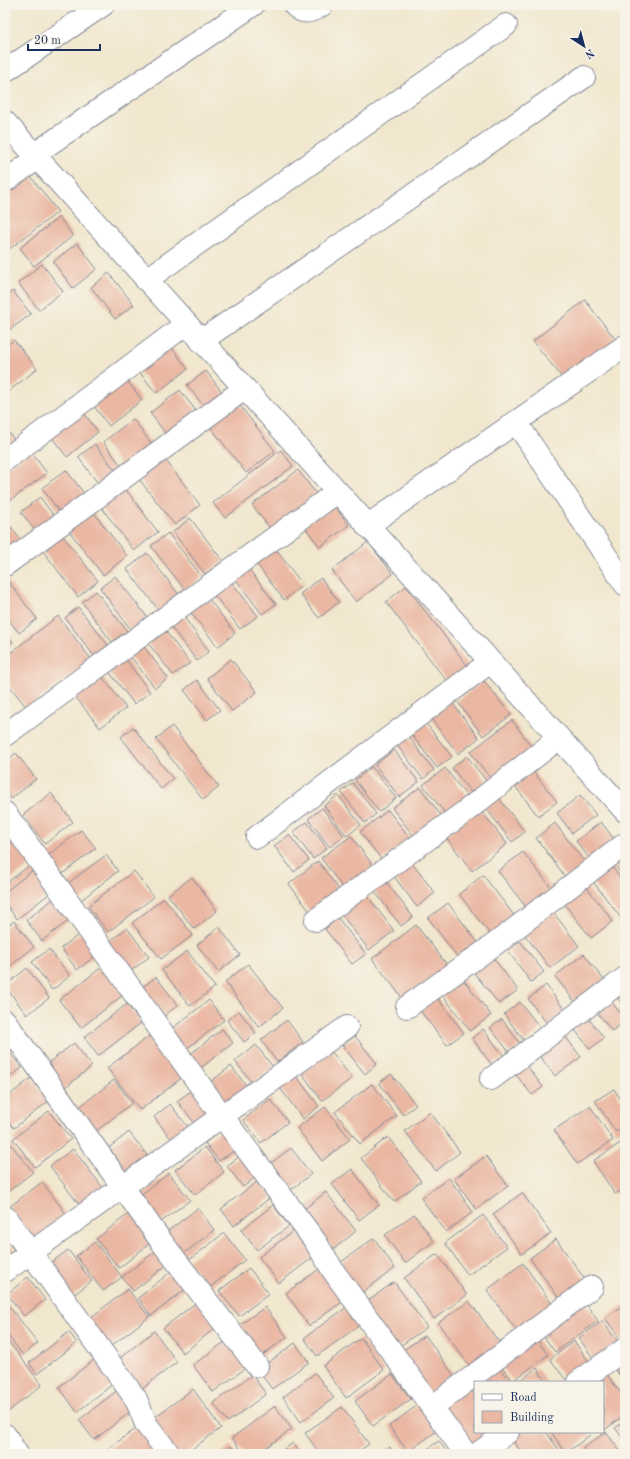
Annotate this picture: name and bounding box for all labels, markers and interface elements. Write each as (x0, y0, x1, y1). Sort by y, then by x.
scale bar (28, 26, 100, 52)
north arrow (564, 26, 604, 66)
text: 20 m (34, 35, 61, 47)
text: N (582, 46, 596, 60)
legend (474, 1381, 604, 1433)
text: Road (510, 1392, 537, 1404)
text: Building (510, 1412, 554, 1424)

